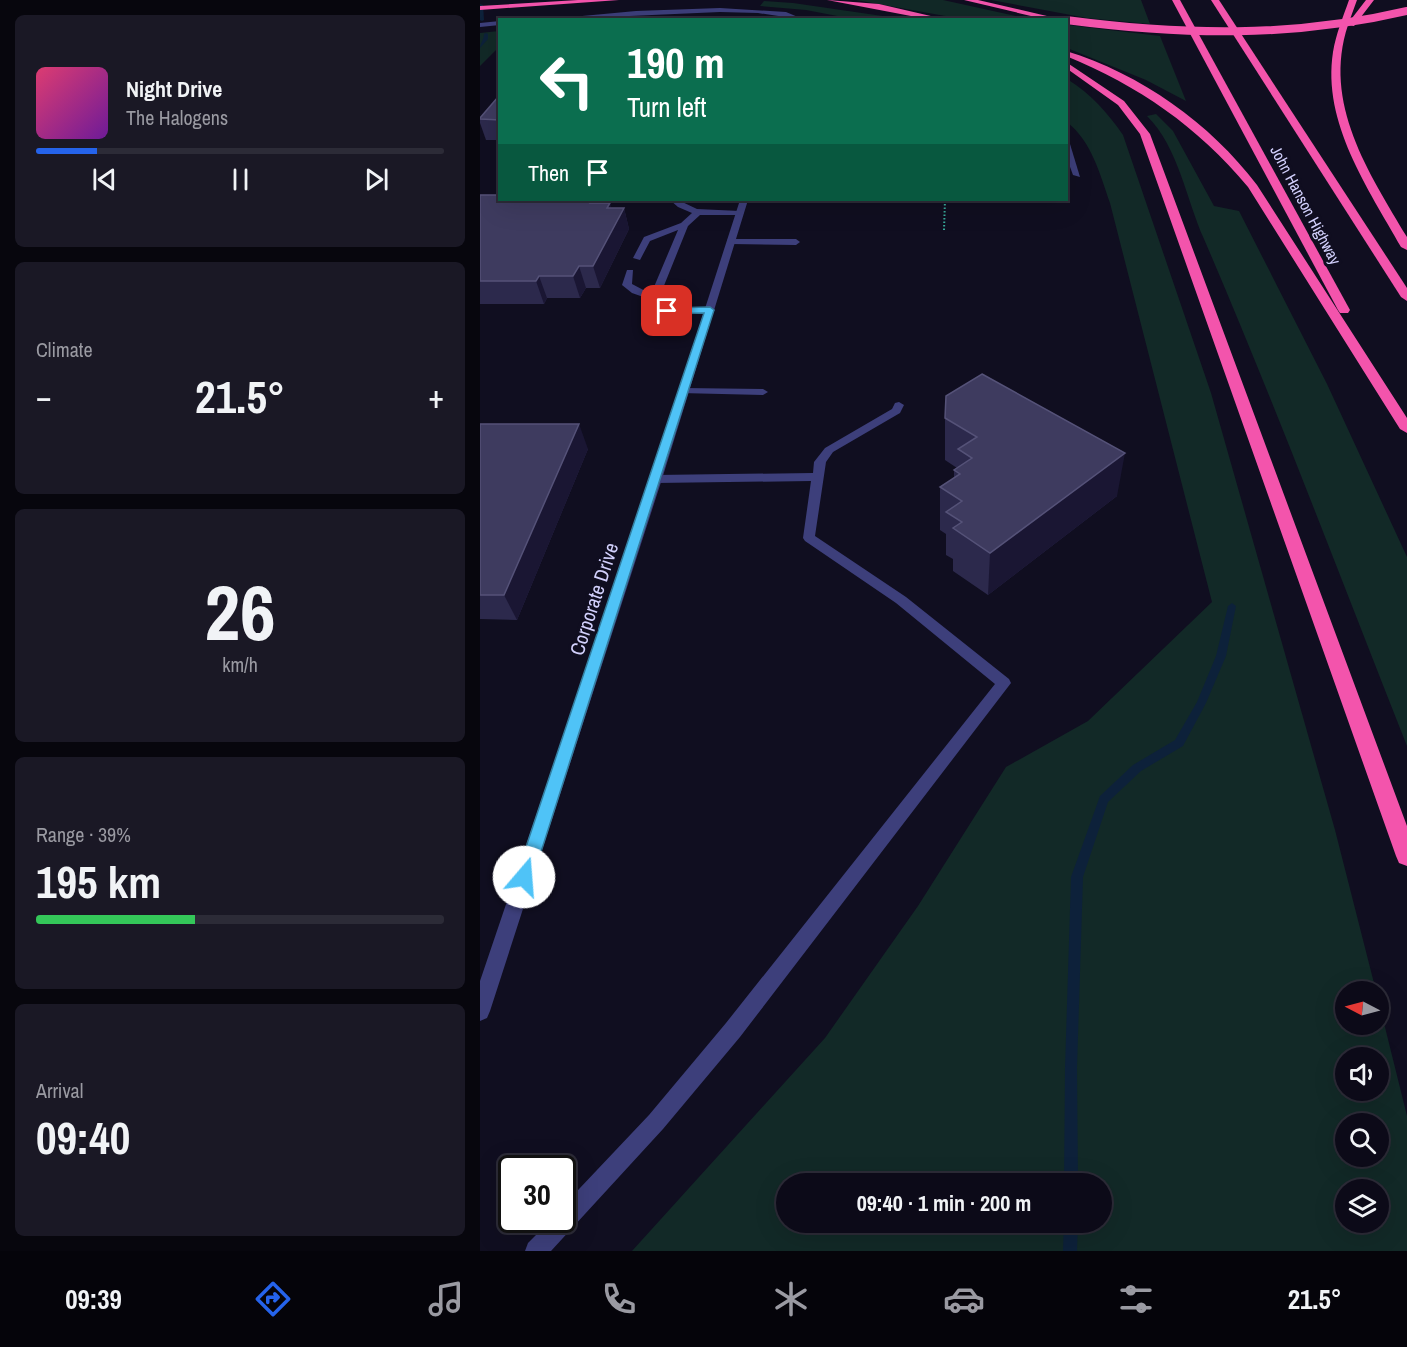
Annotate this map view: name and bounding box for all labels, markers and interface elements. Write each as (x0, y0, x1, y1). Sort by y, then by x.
text: 190 m (627, 35, 725, 91)
icon: left (528, 42, 606, 120)
text: Night Drive (126, 74, 222, 104)
text: Turn left (627, 89, 706, 125)
text: The Halogens (126, 104, 228, 131)
street label: John Hanson Highway (1265, 142, 1347, 269)
icon: arrive (581, 156, 614, 189)
text: Then (528, 158, 569, 188)
icon: previous (88, 163, 121, 196)
icon: pause (224, 163, 257, 196)
icon: next (360, 163, 393, 196)
pin (641, 285, 692, 336)
icon: arrive (650, 294, 683, 327)
text: Climate (36, 336, 93, 363)
text: 21.5° (195, 366, 285, 427)
text: − (36, 374, 52, 418)
text: + (428, 374, 444, 418)
street label: Corporate Drive (563, 539, 624, 658)
text: 26 (204, 559, 276, 664)
text: km/h (222, 651, 258, 678)
text: Range · 39% (36, 821, 131, 848)
position arrow (492, 845, 556, 909)
text: 195 km (36, 851, 161, 912)
north arrow (1335, 981, 1389, 1035)
map controls (1335, 981, 1389, 1233)
button: sound (1335, 1047, 1389, 1101)
text: Arrival (36, 1077, 83, 1104)
text: 09:40 (36, 1107, 130, 1168)
button: search (1335, 1113, 1389, 1167)
speed limit sign: 30 (498, 1155, 576, 1233)
button: layers (1335, 1179, 1389, 1233)
text: 09:40 · 1 min · 200 m (857, 1188, 1031, 1218)
icon: directions (252, 1278, 294, 1320)
icon: music (425, 1278, 467, 1320)
icon: phone (598, 1278, 640, 1320)
icon: climate (770, 1278, 812, 1320)
icon: car (943, 1278, 985, 1320)
icon: filters (1115, 1278, 1157, 1320)
text: 09:39 (65, 1281, 122, 1317)
text: 21.5° (1288, 1281, 1342, 1317)

